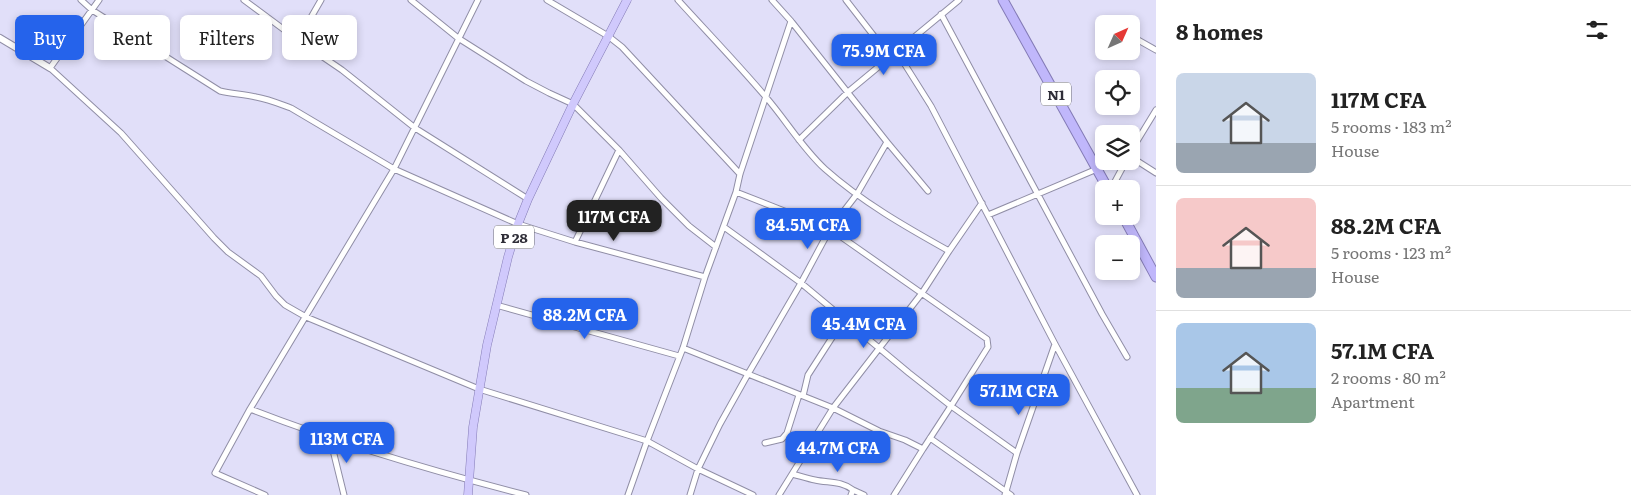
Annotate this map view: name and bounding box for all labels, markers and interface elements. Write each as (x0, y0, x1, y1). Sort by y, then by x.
chip: Buy (15, 15, 84, 60)
chip: Rent (94, 15, 170, 60)
chip: Filters (180, 15, 272, 60)
chip: New (282, 15, 357, 60)
north arrow (1095, 15, 1140, 60)
map controls (1095, 15, 1140, 280)
text: 8 homes (1176, 15, 1263, 46)
icon: filters (1583, 16, 1611, 44)
pin: 75.9M CFA (827, 34, 941, 76)
text: 75.9M CFA (843, 38, 925, 62)
button: locate (1095, 70, 1140, 115)
road number: N1 (1041, 82, 1071, 106)
text: 117M CFA (1331, 83, 1426, 114)
icon: home (1216, 93, 1276, 153)
text: 5 rooms · 183 m² (1331, 114, 1452, 138)
button: layers (1095, 125, 1140, 170)
text: House (1331, 138, 1379, 162)
button: + (1095, 180, 1140, 225)
pin: 117M CFA (562, 200, 666, 242)
text: 117M CFA (578, 204, 650, 228)
pin: 84.5M CFA (751, 208, 865, 250)
text: 88.2M CFA (1331, 209, 1441, 240)
text: 84.5M CFA (766, 212, 850, 236)
icon: home (1216, 218, 1276, 278)
road number: P 28 (494, 226, 534, 248)
button: − (1095, 235, 1140, 280)
text: 5 rooms · 123 m² (1331, 240, 1451, 264)
text: House (1331, 264, 1379, 288)
pin: 88.2M CFA (528, 298, 642, 340)
text: 88.2M CFA (543, 302, 627, 326)
pin: 45.4M CFA (807, 306, 921, 349)
text: 45.4M CFA (822, 311, 906, 335)
text: 57.1M CFA (1331, 334, 1434, 365)
icon: home (1216, 343, 1276, 403)
text: 2 rooms · 80 m² (1331, 365, 1446, 389)
pin: 57.1M CFA (962, 374, 1076, 416)
text: 57.1M CFA (980, 378, 1058, 402)
text: Apartment (1331, 389, 1415, 413)
pin: 113M CFA (295, 422, 399, 464)
text: 113M CFA (310, 426, 384, 450)
pin: 44.7M CFA (781, 430, 895, 473)
text: 44.7M CFA (796, 435, 880, 459)

